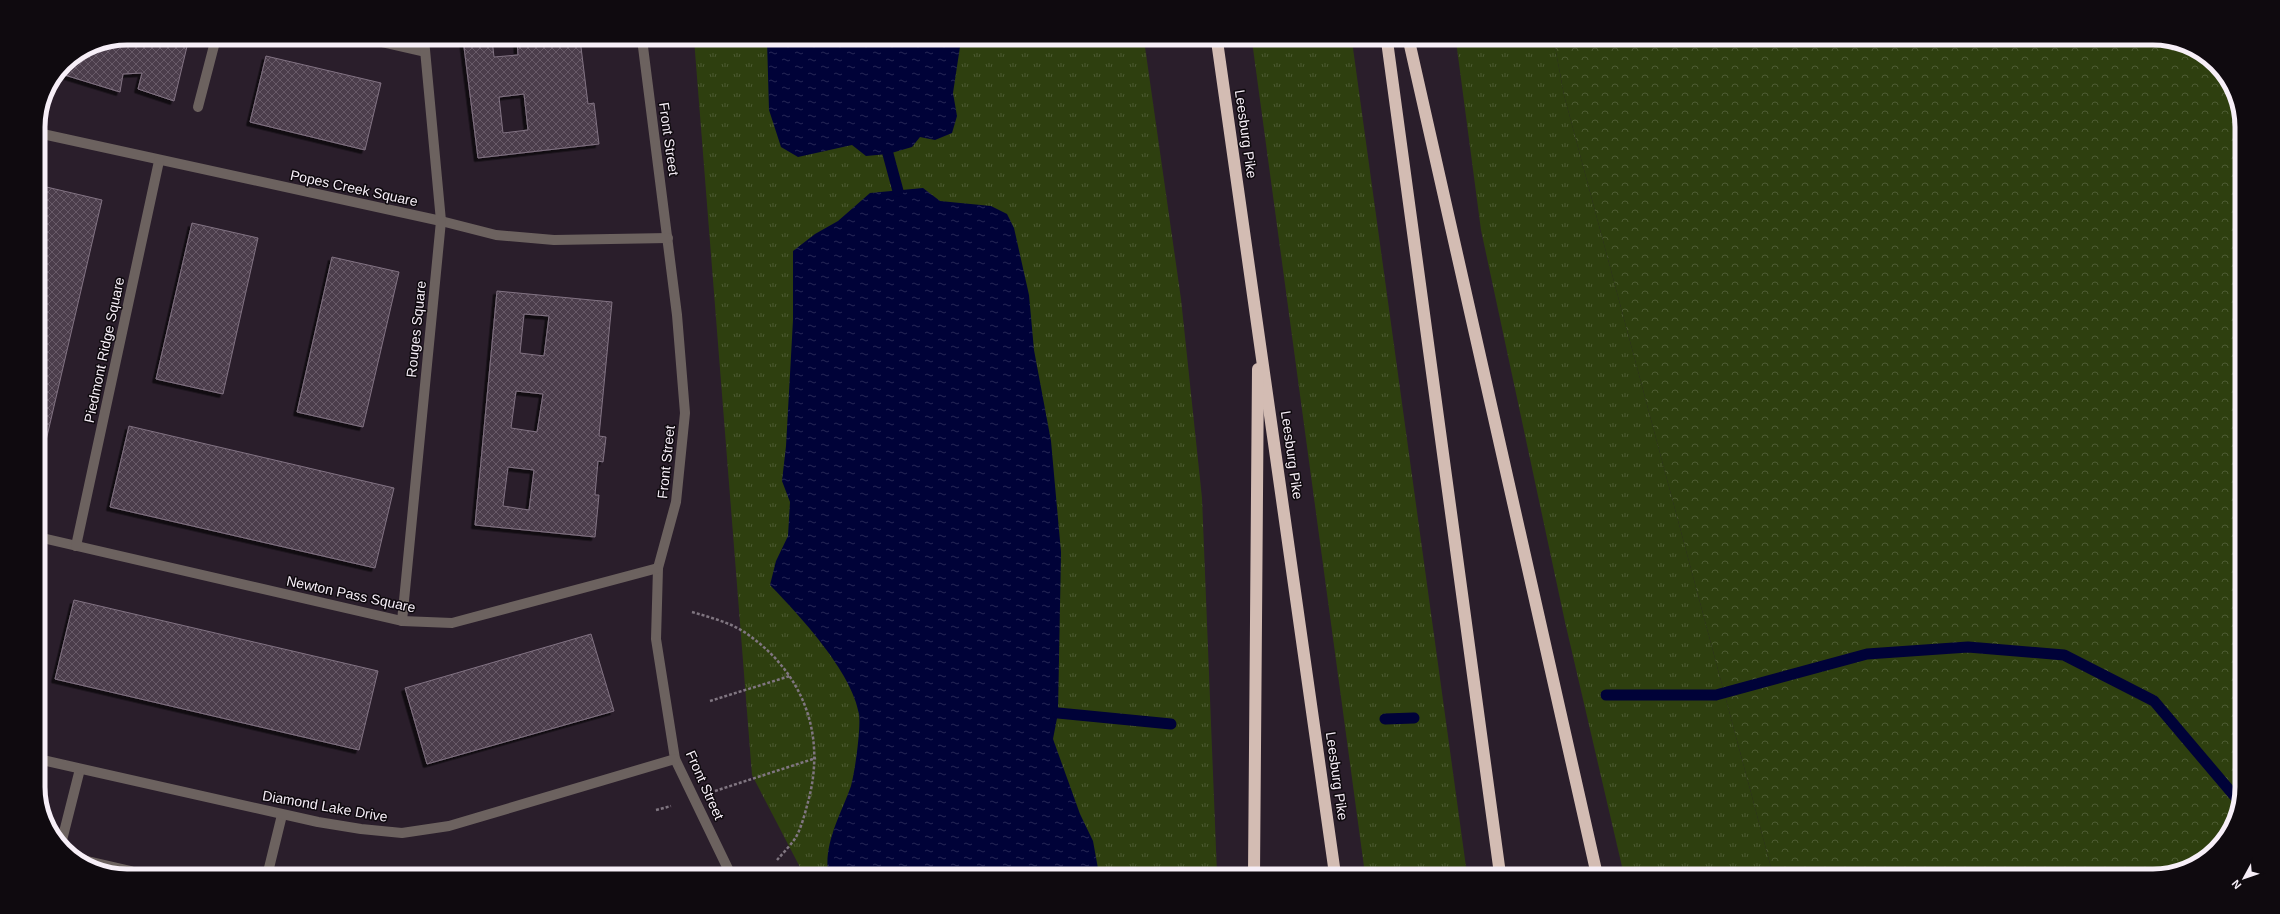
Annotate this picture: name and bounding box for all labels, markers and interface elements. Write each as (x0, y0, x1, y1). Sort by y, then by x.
street label: Leesburg Pike (1232, 89, 1260, 180)
street label: Front Street (656, 101, 682, 177)
street label: Popes Creek Square (289, 167, 419, 209)
street label: Piedmont Ridge Square (81, 275, 127, 424)
street label: Rouges Square (403, 280, 429, 378)
street label: Leesburg Pike (1278, 410, 1306, 501)
street label: Front Street (654, 424, 678, 500)
street label: Newton Pass Square (285, 573, 417, 616)
street label: Leesburg Pike (1323, 731, 1351, 822)
street label: Front Street (683, 748, 727, 822)
street label: Diamond Lake Drive (261, 787, 389, 825)
north arrow (2224, 858, 2264, 898)
text: N (2229, 877, 2243, 891)

